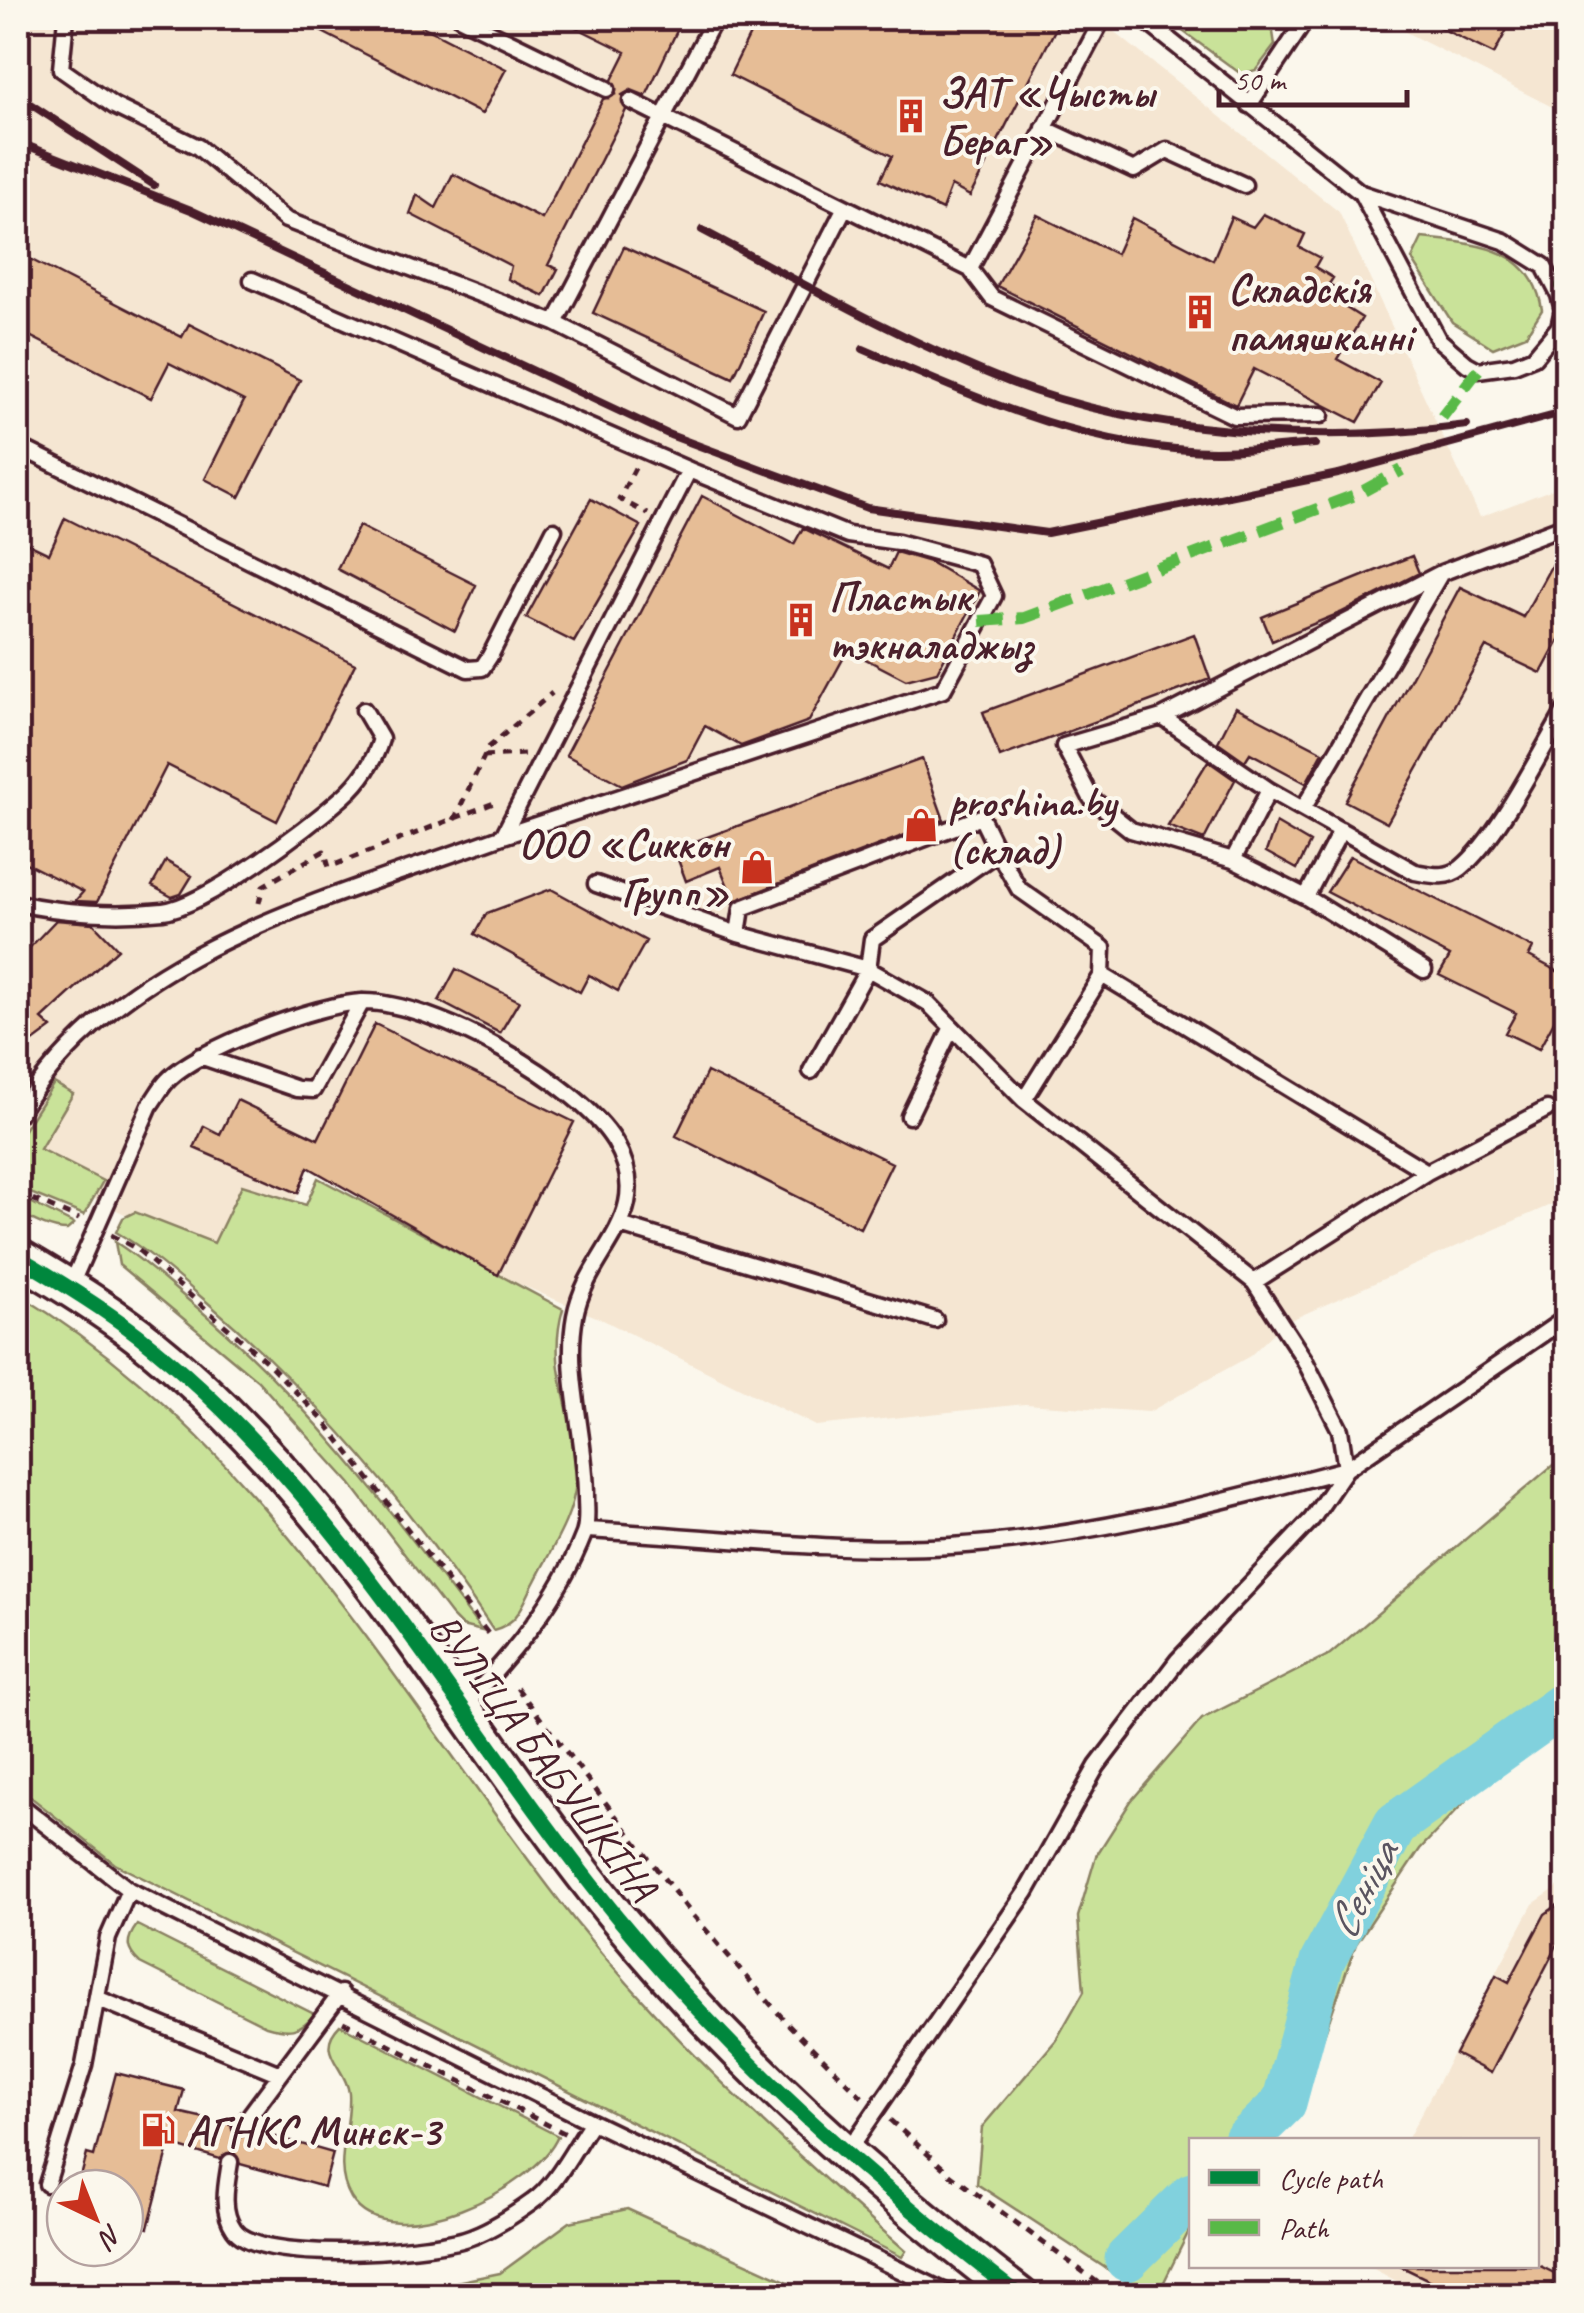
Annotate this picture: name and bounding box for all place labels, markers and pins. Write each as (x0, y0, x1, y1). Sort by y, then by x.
place label: ЗАТ «Чысты Бераг» (939, 67, 1158, 168)
building icon: ЗАТ «Чысты Бераг» (892, 97, 930, 135)
place label: Складскія памяшканні (1228, 263, 1418, 364)
building icon: Складскія памяшканні (1181, 293, 1219, 331)
place label: Пластык тэкналаджыз (829, 571, 1036, 673)
building icon: Пластык тэкналаджыз (782, 601, 820, 639)
place label: рroshina.by (склад) (949, 776, 1119, 877)
shop icon: рroshina.by (склад) (902, 806, 940, 844)
place label: ООО «Сиккон Групп» (519, 818, 732, 919)
shop icon: ООО «Сиккон Групп» (738, 848, 776, 886)
place label: АГНКС Минск-3 (186, 2105, 444, 2158)
fuel station icon: АГНКС Минск-3 (139, 2111, 177, 2149)

